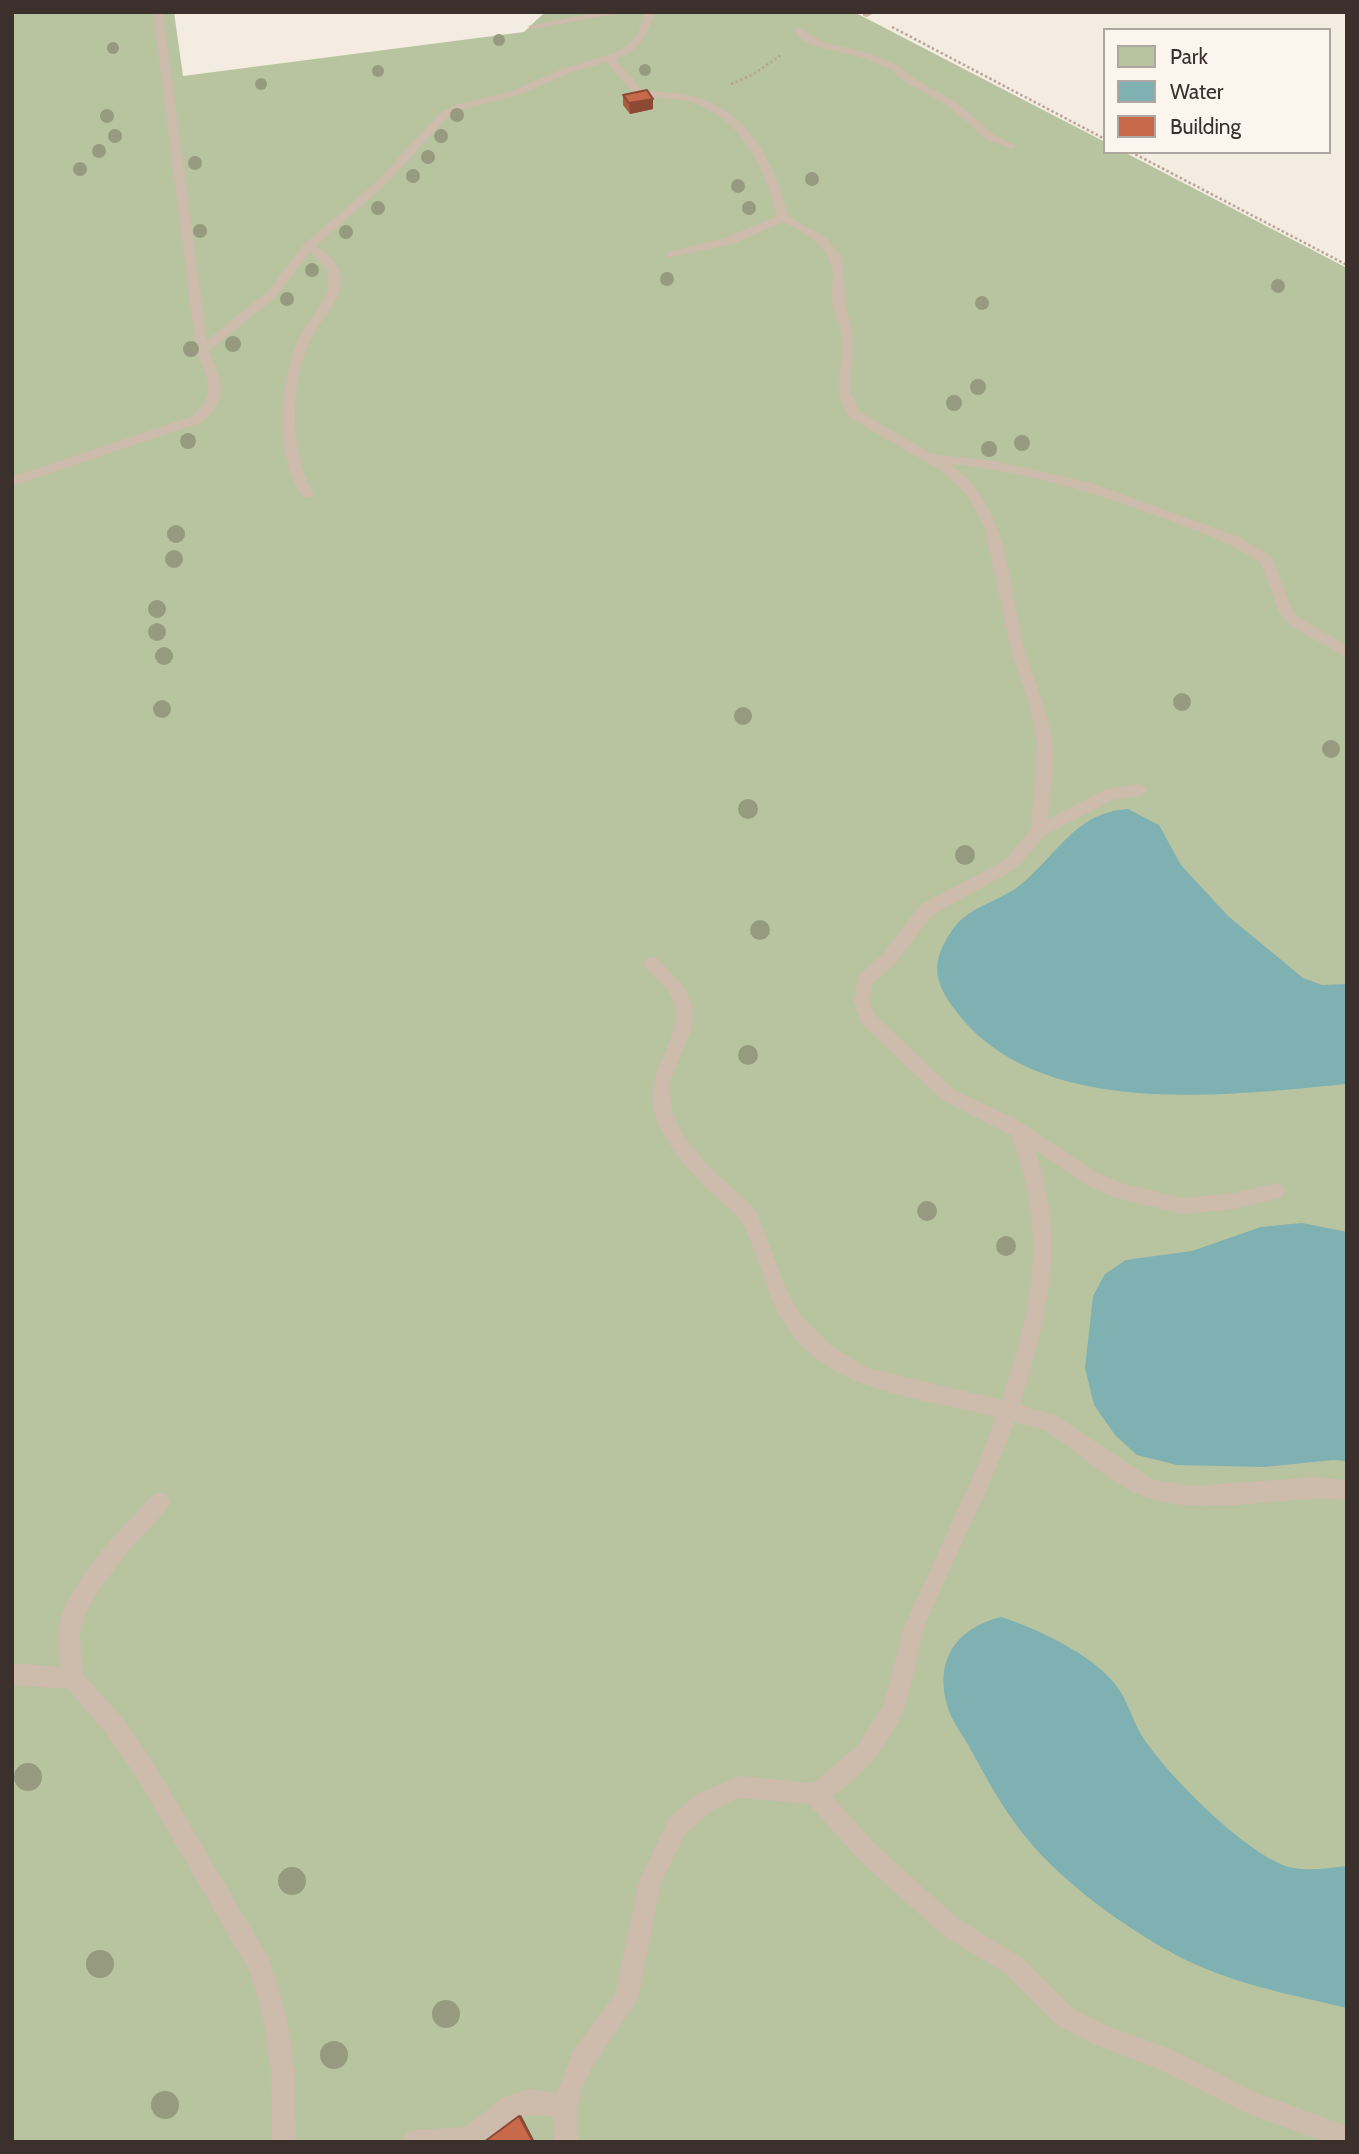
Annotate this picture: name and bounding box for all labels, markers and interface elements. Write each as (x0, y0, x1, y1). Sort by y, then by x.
legend (1104, 28, 1331, 154)
text: Park (1170, 44, 1208, 69)
text: Water (1170, 79, 1223, 104)
text: Building (1170, 114, 1241, 139)

